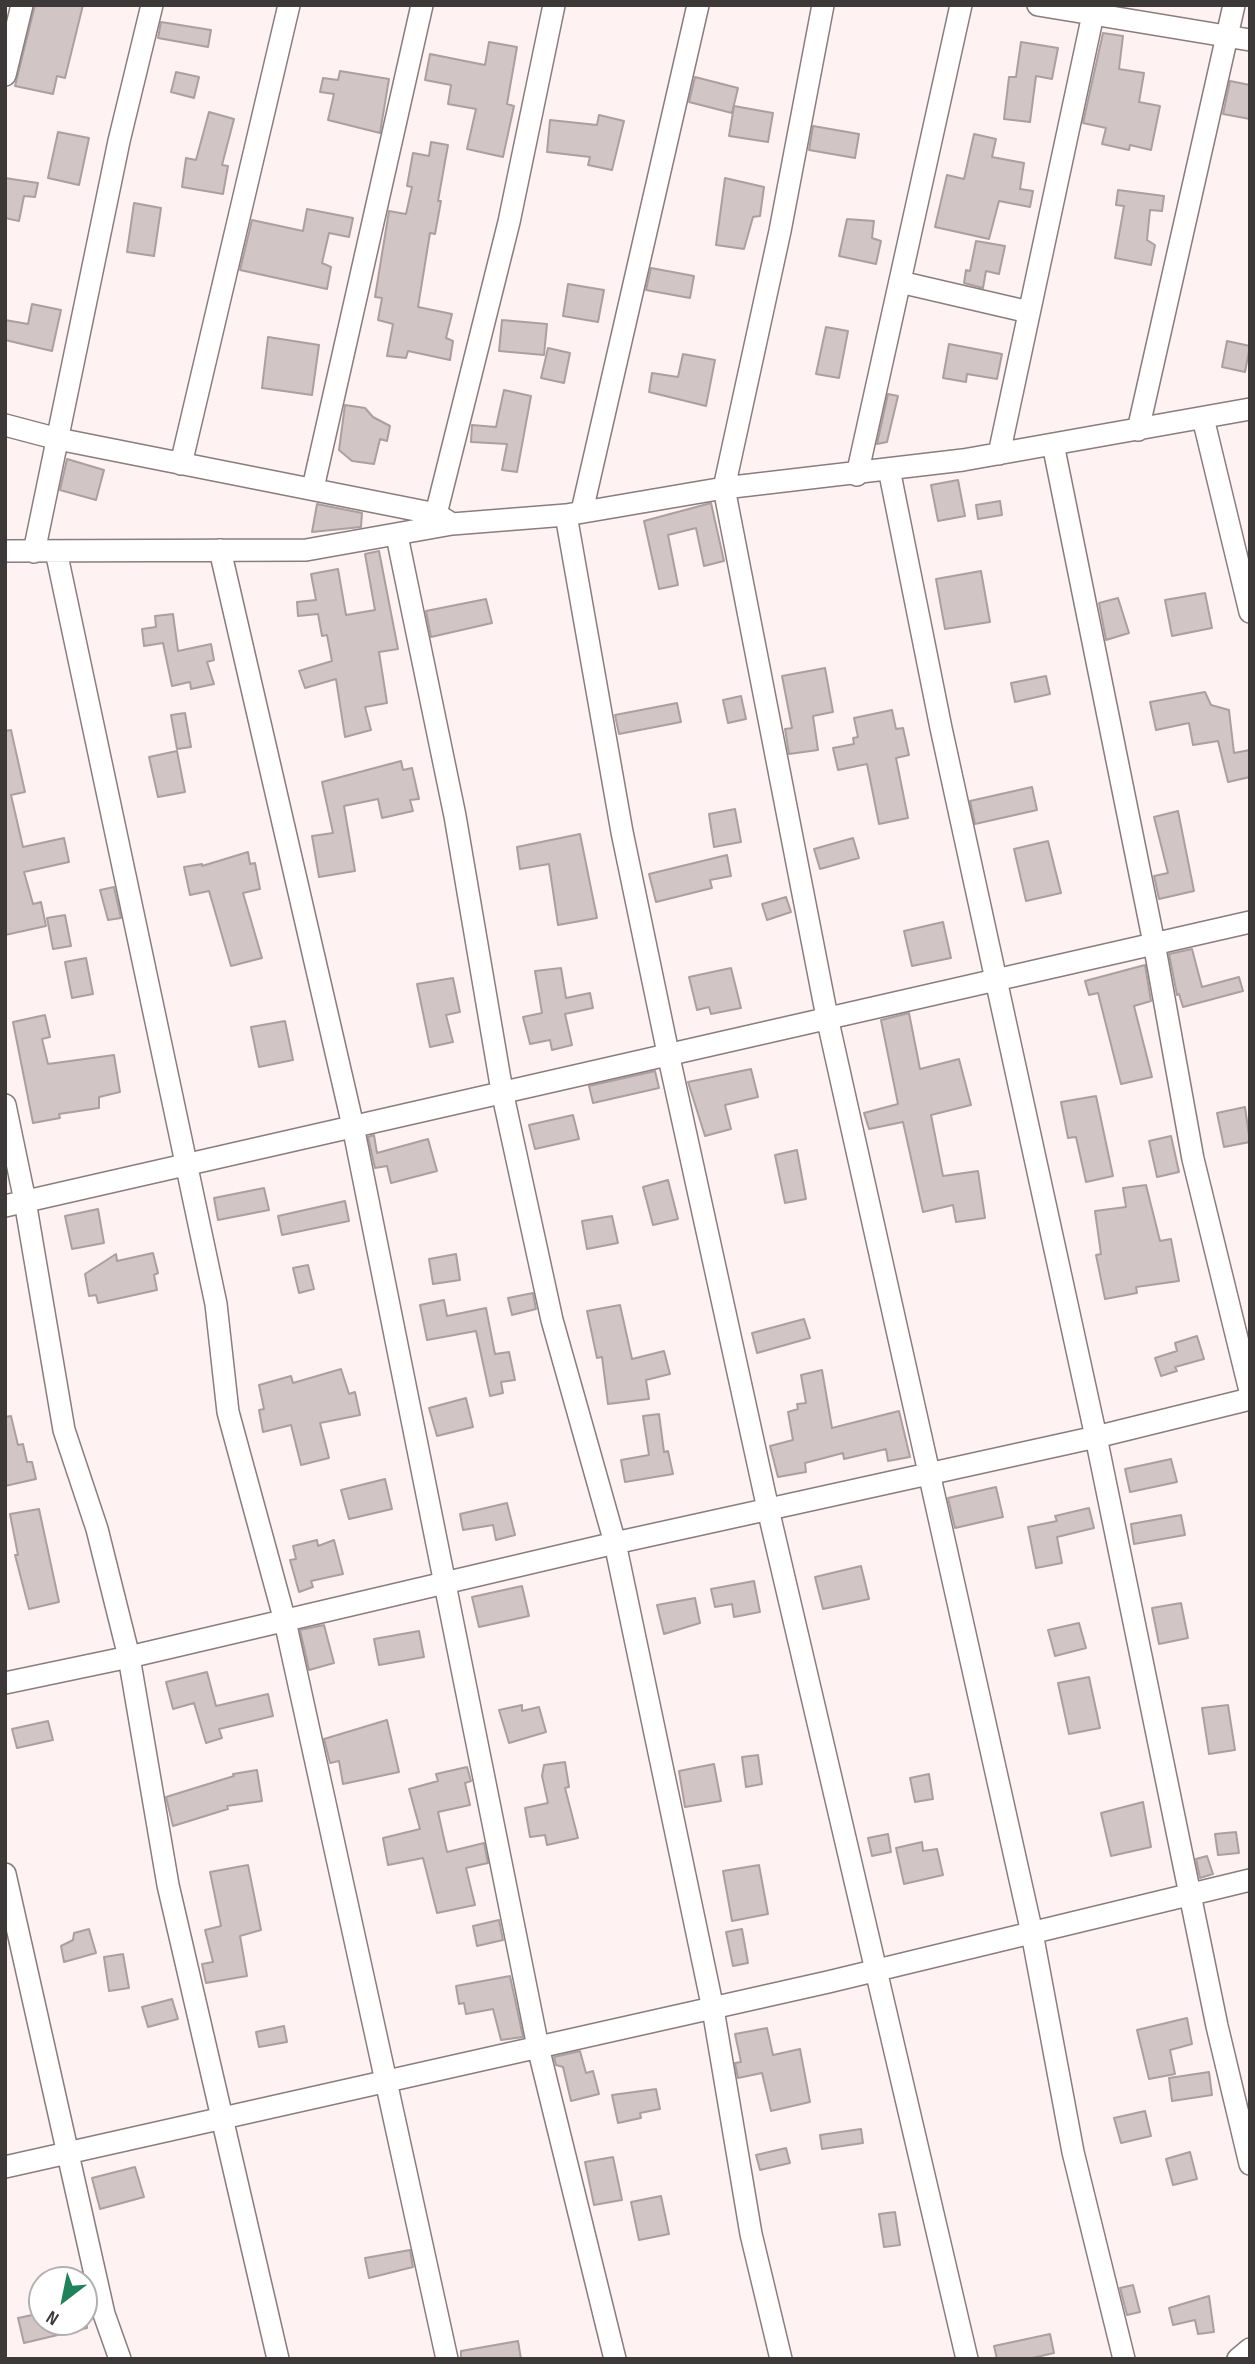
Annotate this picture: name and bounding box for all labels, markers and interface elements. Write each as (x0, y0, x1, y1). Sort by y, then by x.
north arrow (28, 2266, 98, 2336)
text: N (42, 2305, 63, 2330)

